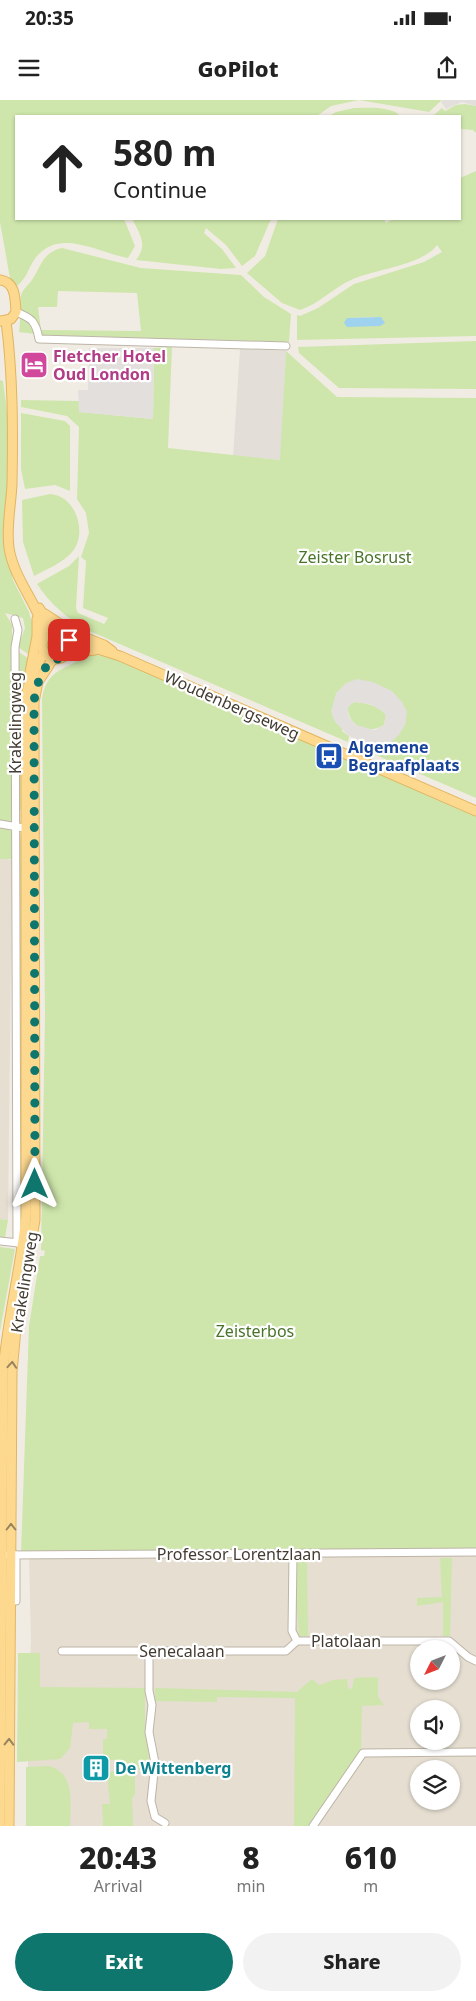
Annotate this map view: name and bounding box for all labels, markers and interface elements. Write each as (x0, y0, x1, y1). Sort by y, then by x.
text: 20:35 (25, 5, 74, 31)
text: GoPilot (197, 53, 279, 83)
icon: menu (15, 54, 43, 82)
icon: share (433, 54, 461, 82)
text: 580 m (113, 129, 216, 176)
icon: ahead (30, 135, 95, 200)
text: Continue (113, 174, 207, 204)
place label: Fletcher Hotel Oud London (53, 345, 166, 385)
hotel icon: Fletcher Hotel Oud London (19, 350, 49, 380)
park label: Zeister Bosrust (298, 546, 412, 568)
pin (48, 619, 90, 661)
icon: arrive (55, 626, 83, 654)
street label: Woudenbergseweg (161, 665, 303, 745)
street label: Krakelingweg (4, 672, 26, 774)
place label: Algemene Begraafplaats (348, 736, 460, 776)
bus stop icon: Algemene Begraafplaats (314, 741, 344, 771)
position arrow (8, 1157, 60, 1209)
street label: Krakelingweg (5, 1230, 43, 1334)
park label: Zeisterbos (216, 1320, 294, 1342)
one-way arrow (7, 1361, 18, 1369)
one-way arrow (5, 1523, 16, 1531)
street label: Professor Lorentzlaan (157, 1543, 321, 1565)
street label: Platolaan (311, 1630, 381, 1652)
street label: Senecalaan (139, 1640, 225, 1662)
north arrow (410, 1640, 460, 1690)
map controls (410, 1640, 460, 1810)
button: sound (410, 1700, 460, 1750)
one-way arrow (4, 1738, 14, 1746)
building icon: De Wittenberg (81, 1753, 111, 1783)
place label: De Wittenberg (115, 1757, 231, 1779)
button: layers (410, 1760, 460, 1810)
text: 20:43 (79, 1837, 157, 1878)
text: 8 (242, 1837, 260, 1878)
text: 610 (345, 1837, 397, 1878)
text: Arrival (94, 1875, 143, 1897)
text: min (236, 1875, 265, 1897)
text: m (363, 1875, 378, 1897)
button: Exit (15, 1933, 233, 1991)
button: Share (243, 1933, 461, 1991)

